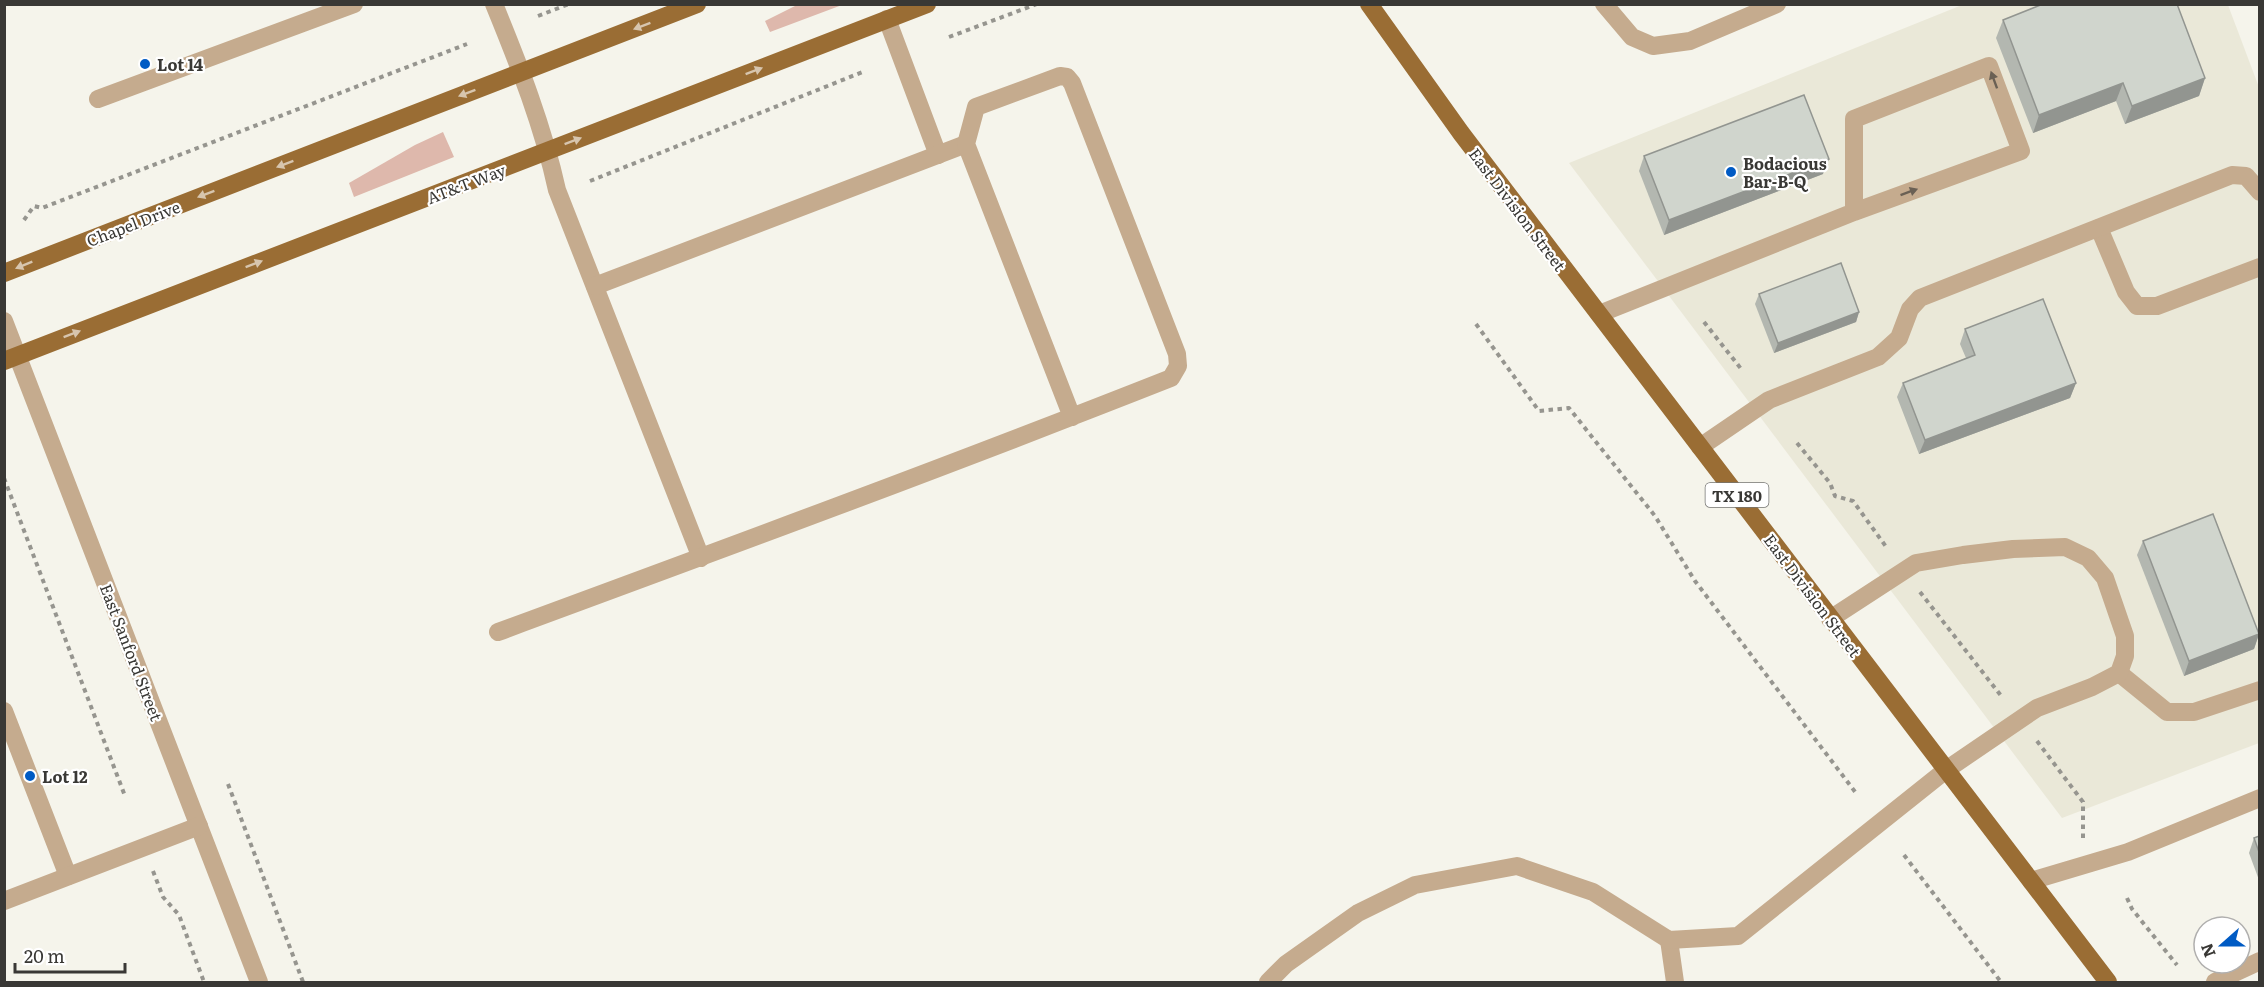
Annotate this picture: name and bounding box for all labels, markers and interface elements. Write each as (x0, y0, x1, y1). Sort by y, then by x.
one-way arrow (633, 21, 651, 31)
place label: Lot 14 (157, 52, 203, 76)
marker: Lot 14 (138, 57, 152, 71)
one-way arrow (746, 65, 764, 75)
one-way arrow (1989, 71, 1999, 89)
one-way arrow (458, 89, 476, 99)
one-way arrow (564, 136, 582, 146)
street label: East Division Street (1464, 142, 1573, 276)
place label: Bodacious Bar-B-Q (1743, 151, 1827, 193)
street label: AT&T Way (423, 157, 510, 209)
one-way arrow (276, 159, 294, 169)
marker: Bodacious Bar-B-Q (1724, 165, 1738, 179)
one-way arrow (1900, 187, 1918, 197)
one-way arrow (197, 190, 215, 199)
street label: Chapel Drive (83, 194, 183, 252)
one-way arrow (245, 259, 263, 269)
one-way arrow (15, 261, 33, 271)
one-way arrow (63, 329, 81, 339)
road number: TX 180 (1706, 483, 1768, 507)
street label: East Division Street (1759, 528, 1868, 662)
street label: East Sanford Street (95, 580, 169, 725)
place label: Lot 12 (42, 764, 88, 788)
marker: Lot 12 (23, 769, 37, 783)
north arrow (2192, 915, 2252, 975)
scale bar (15, 936, 124, 974)
text: N (2193, 940, 2221, 961)
text: 20 m (24, 942, 65, 969)

